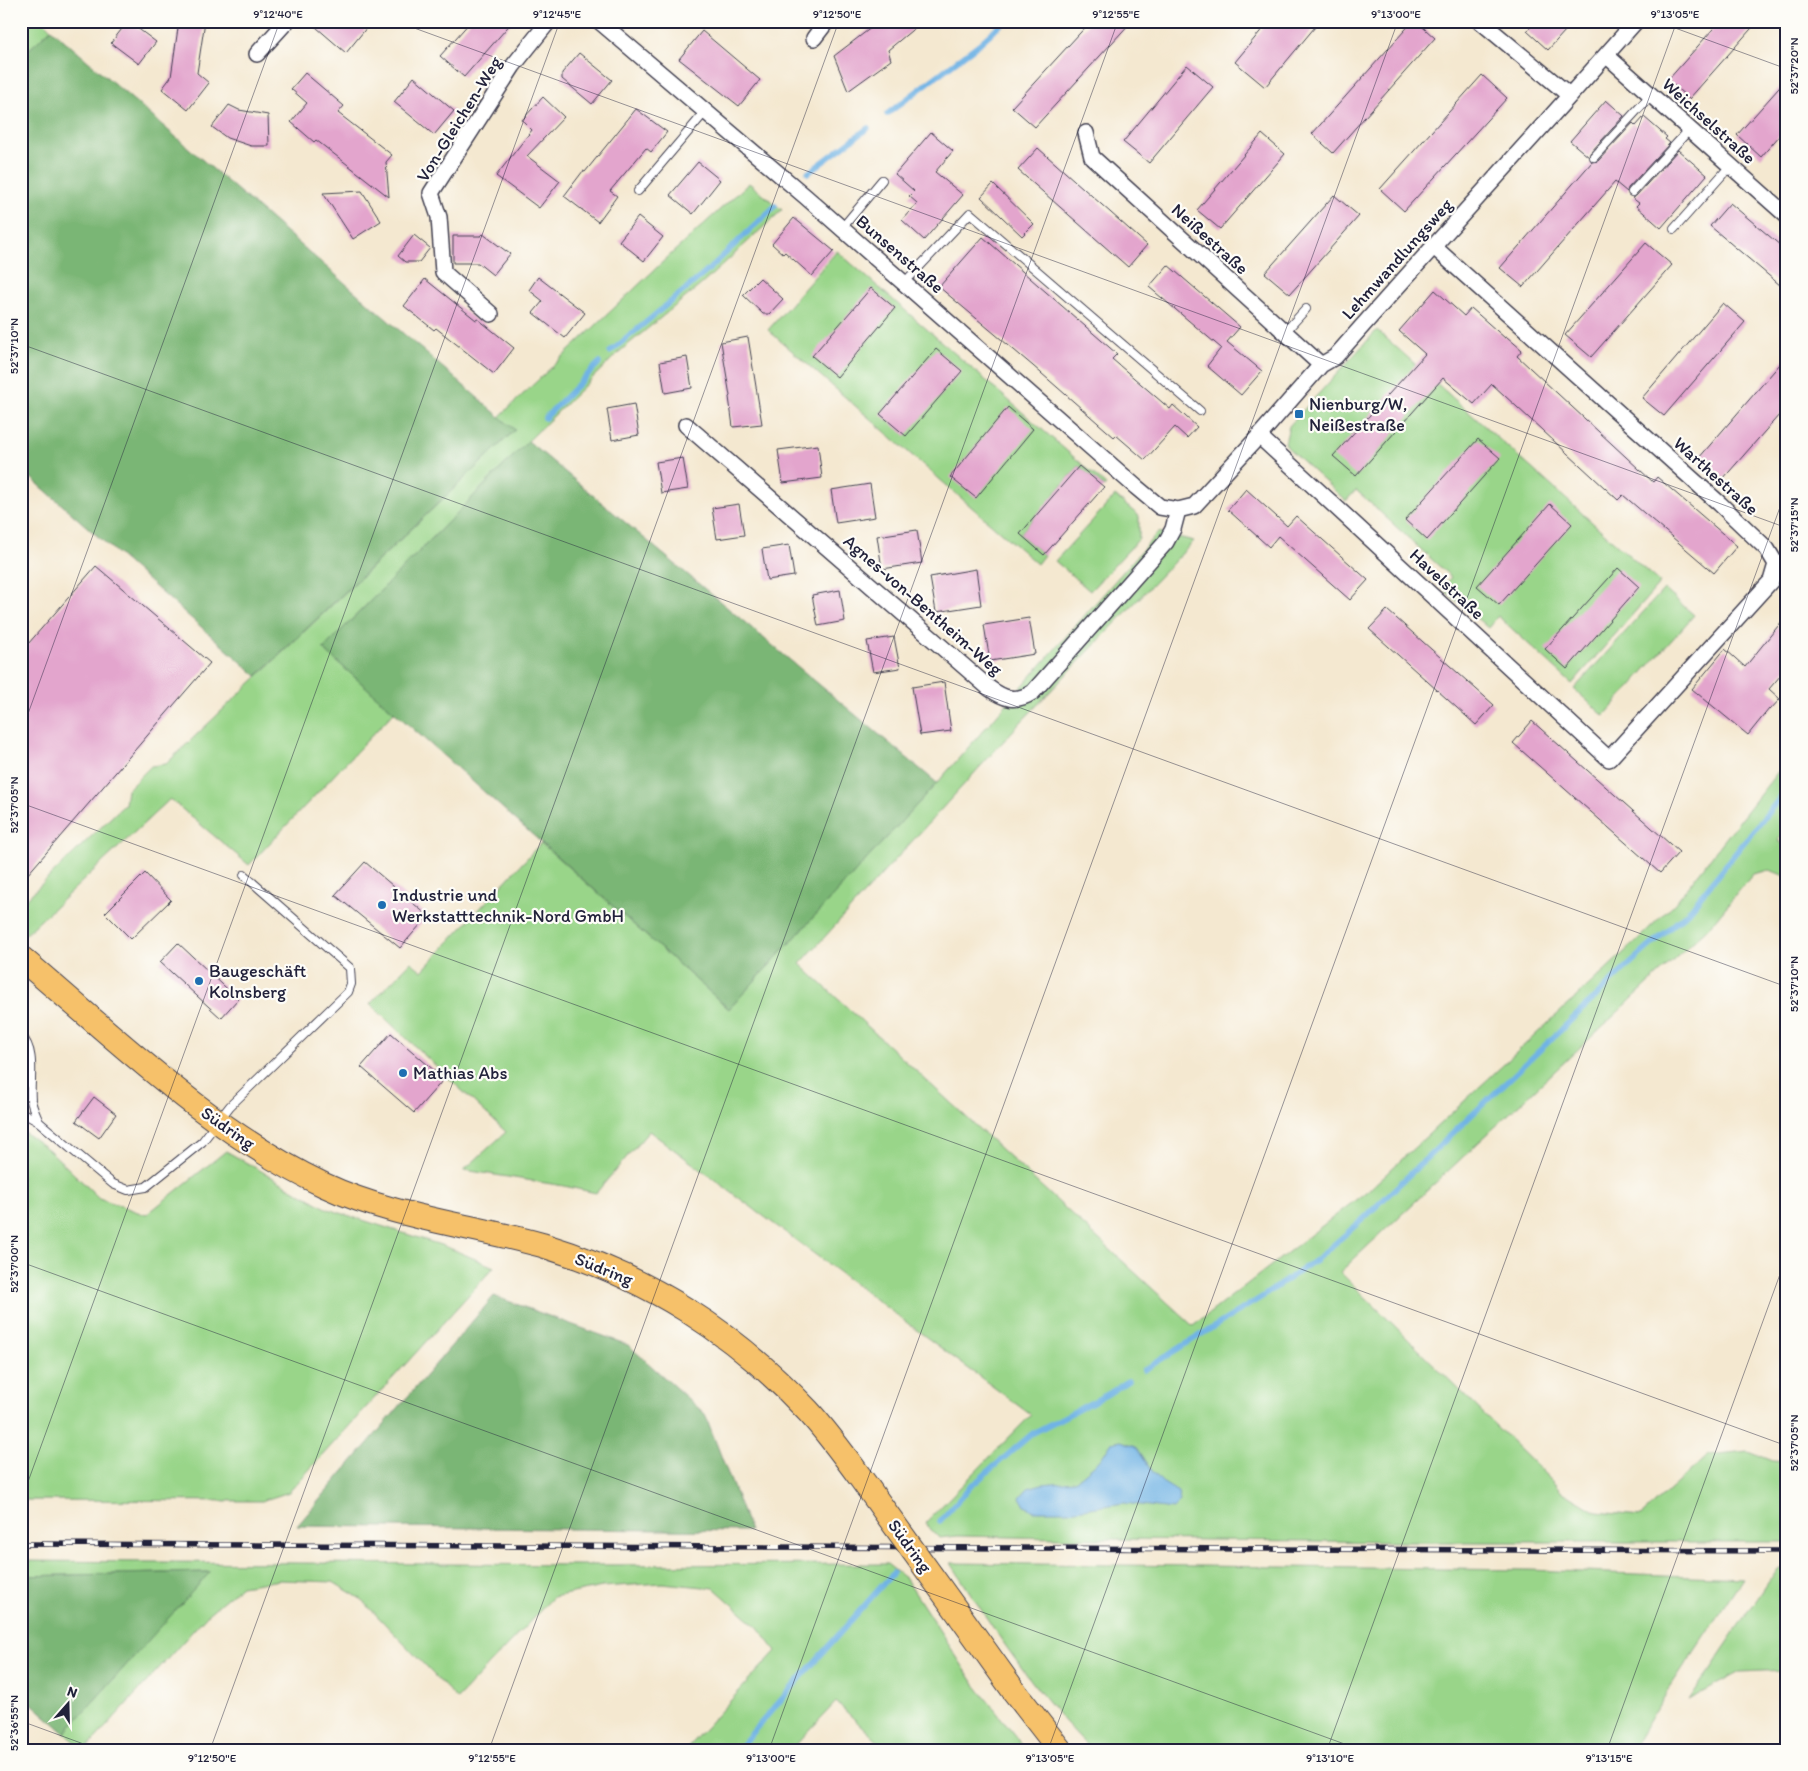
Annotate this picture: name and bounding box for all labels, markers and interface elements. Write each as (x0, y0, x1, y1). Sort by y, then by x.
text: 9°12'40"E (253, 7, 303, 21)
text: 9°12'45"E (533, 7, 582, 21)
text: 9°12'50"E (813, 7, 862, 21)
text: 9°12'55"E (1092, 7, 1140, 21)
text: 9°13'00"E (1371, 7, 1421, 21)
text: 9°13'05"E (1651, 7, 1700, 21)
text: 52°37'20"N (1787, 37, 1801, 95)
street label: Von-Gleichen-Weg (412, 52, 507, 186)
street label: Weichselstraße (1658, 73, 1760, 169)
street label: Lehmwandlungsweg (1337, 193, 1458, 324)
street label: Neißestraße (1167, 199, 1253, 279)
street label: Bunsenstraße (852, 210, 948, 298)
text: 52°37'10"N (7, 318, 21, 374)
place label: Nienburg/W, Neißestraße (1309, 393, 1407, 436)
marker: Nienburg/W, Neißestraße (1293, 408, 1305, 420)
street label: Warthestraße (1669, 432, 1763, 520)
text: 52°37'15"N (1787, 497, 1801, 553)
street label: Agnes-von-Bentheim-Weg (839, 530, 1008, 681)
street label: Havelstraße (1405, 544, 1489, 624)
text: 52°37'05"N (7, 776, 21, 834)
place label: Industrie und Werkstatttechnik-Nord GmbH (392, 884, 624, 927)
marker: Industrie und Werkstatttechnik-Nord GmbH (376, 899, 388, 911)
text: 52°37'10"N (1787, 956, 1801, 1012)
place label: Baugeschäft Kolnsberg (209, 960, 307, 1003)
marker: Baugeschäft Kolnsberg (193, 975, 205, 987)
place label: Mathias Abs (413, 1062, 507, 1084)
marker: Mathias Abs (397, 1067, 409, 1079)
street label: Südring (197, 1102, 260, 1155)
text: 52°37'00"N (7, 1235, 21, 1293)
street label: Südring (572, 1247, 637, 1291)
text: 52°37'05"N (1787, 1414, 1801, 1472)
street label: Südring (883, 1515, 937, 1578)
north arrow (42, 1678, 92, 1728)
text: N (65, 1683, 80, 1702)
text: 52°36'55"N (7, 1695, 21, 1751)
text: 9°12'50"E (188, 1751, 237, 1765)
text: 9°12'55"E (468, 1751, 516, 1765)
text: 9°13'00"E (746, 1751, 796, 1765)
text: 9°13'05"E (1026, 1751, 1075, 1765)
text: 9°13'10"E (1306, 1751, 1354, 1765)
text: 9°13'15"E (1585, 1751, 1633, 1765)

